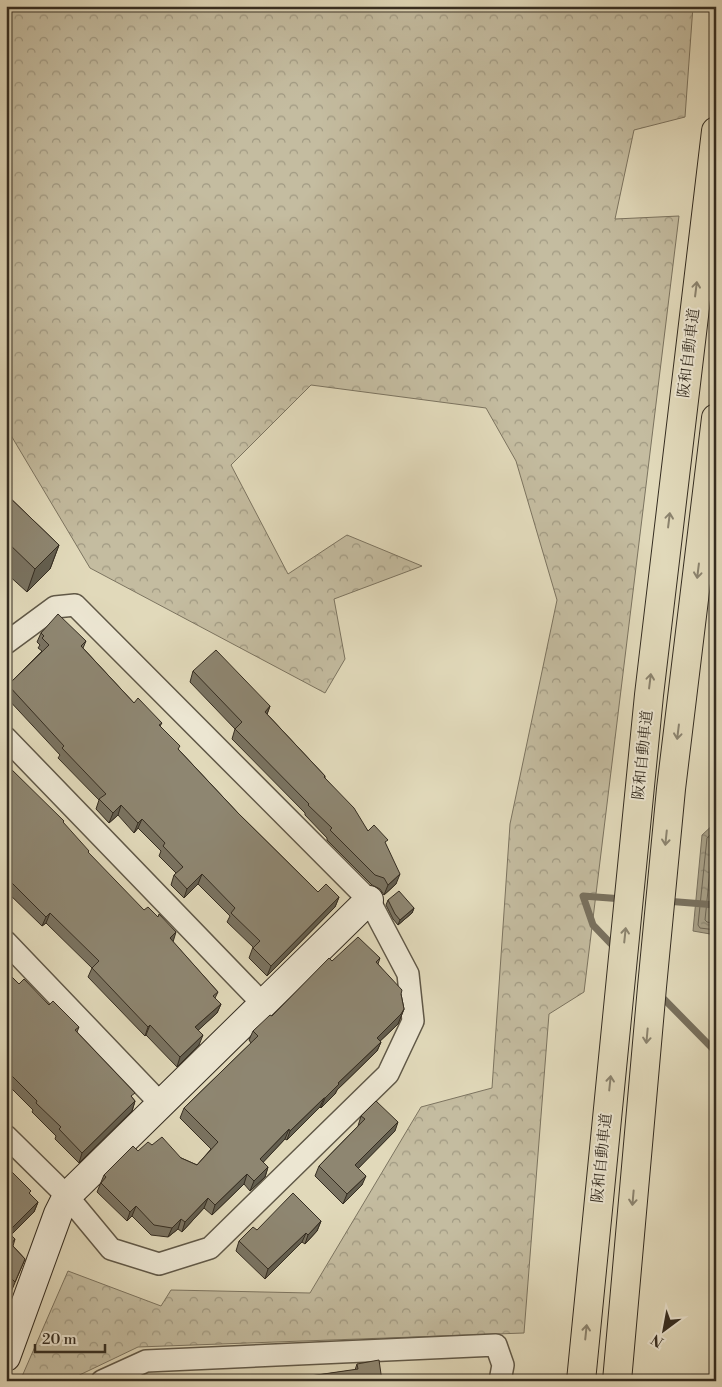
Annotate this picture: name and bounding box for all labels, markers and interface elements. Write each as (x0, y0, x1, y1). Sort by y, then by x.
one-way arrow (691, 281, 701, 297)
street label: 阪和自動車道 (674, 307, 704, 399)
one-way arrow (664, 512, 674, 528)
one-way arrow (693, 563, 703, 579)
one-way arrow (645, 674, 655, 690)
street label: 阪和自動車道 (629, 709, 657, 801)
one-way arrow (673, 724, 683, 740)
one-way arrow (662, 830, 671, 846)
one-way arrow (620, 927, 629, 943)
one-way arrow (643, 1028, 652, 1044)
one-way arrow (605, 1076, 615, 1092)
street label: 阪和自動車道 (588, 1112, 616, 1204)
one-way arrow (628, 1190, 638, 1206)
north arrow (640, 1304, 690, 1354)
scale bar (35, 1322, 105, 1354)
one-way arrow (581, 1325, 590, 1341)
text: 20 m (42, 1330, 77, 1349)
text: N (648, 1330, 667, 1351)

